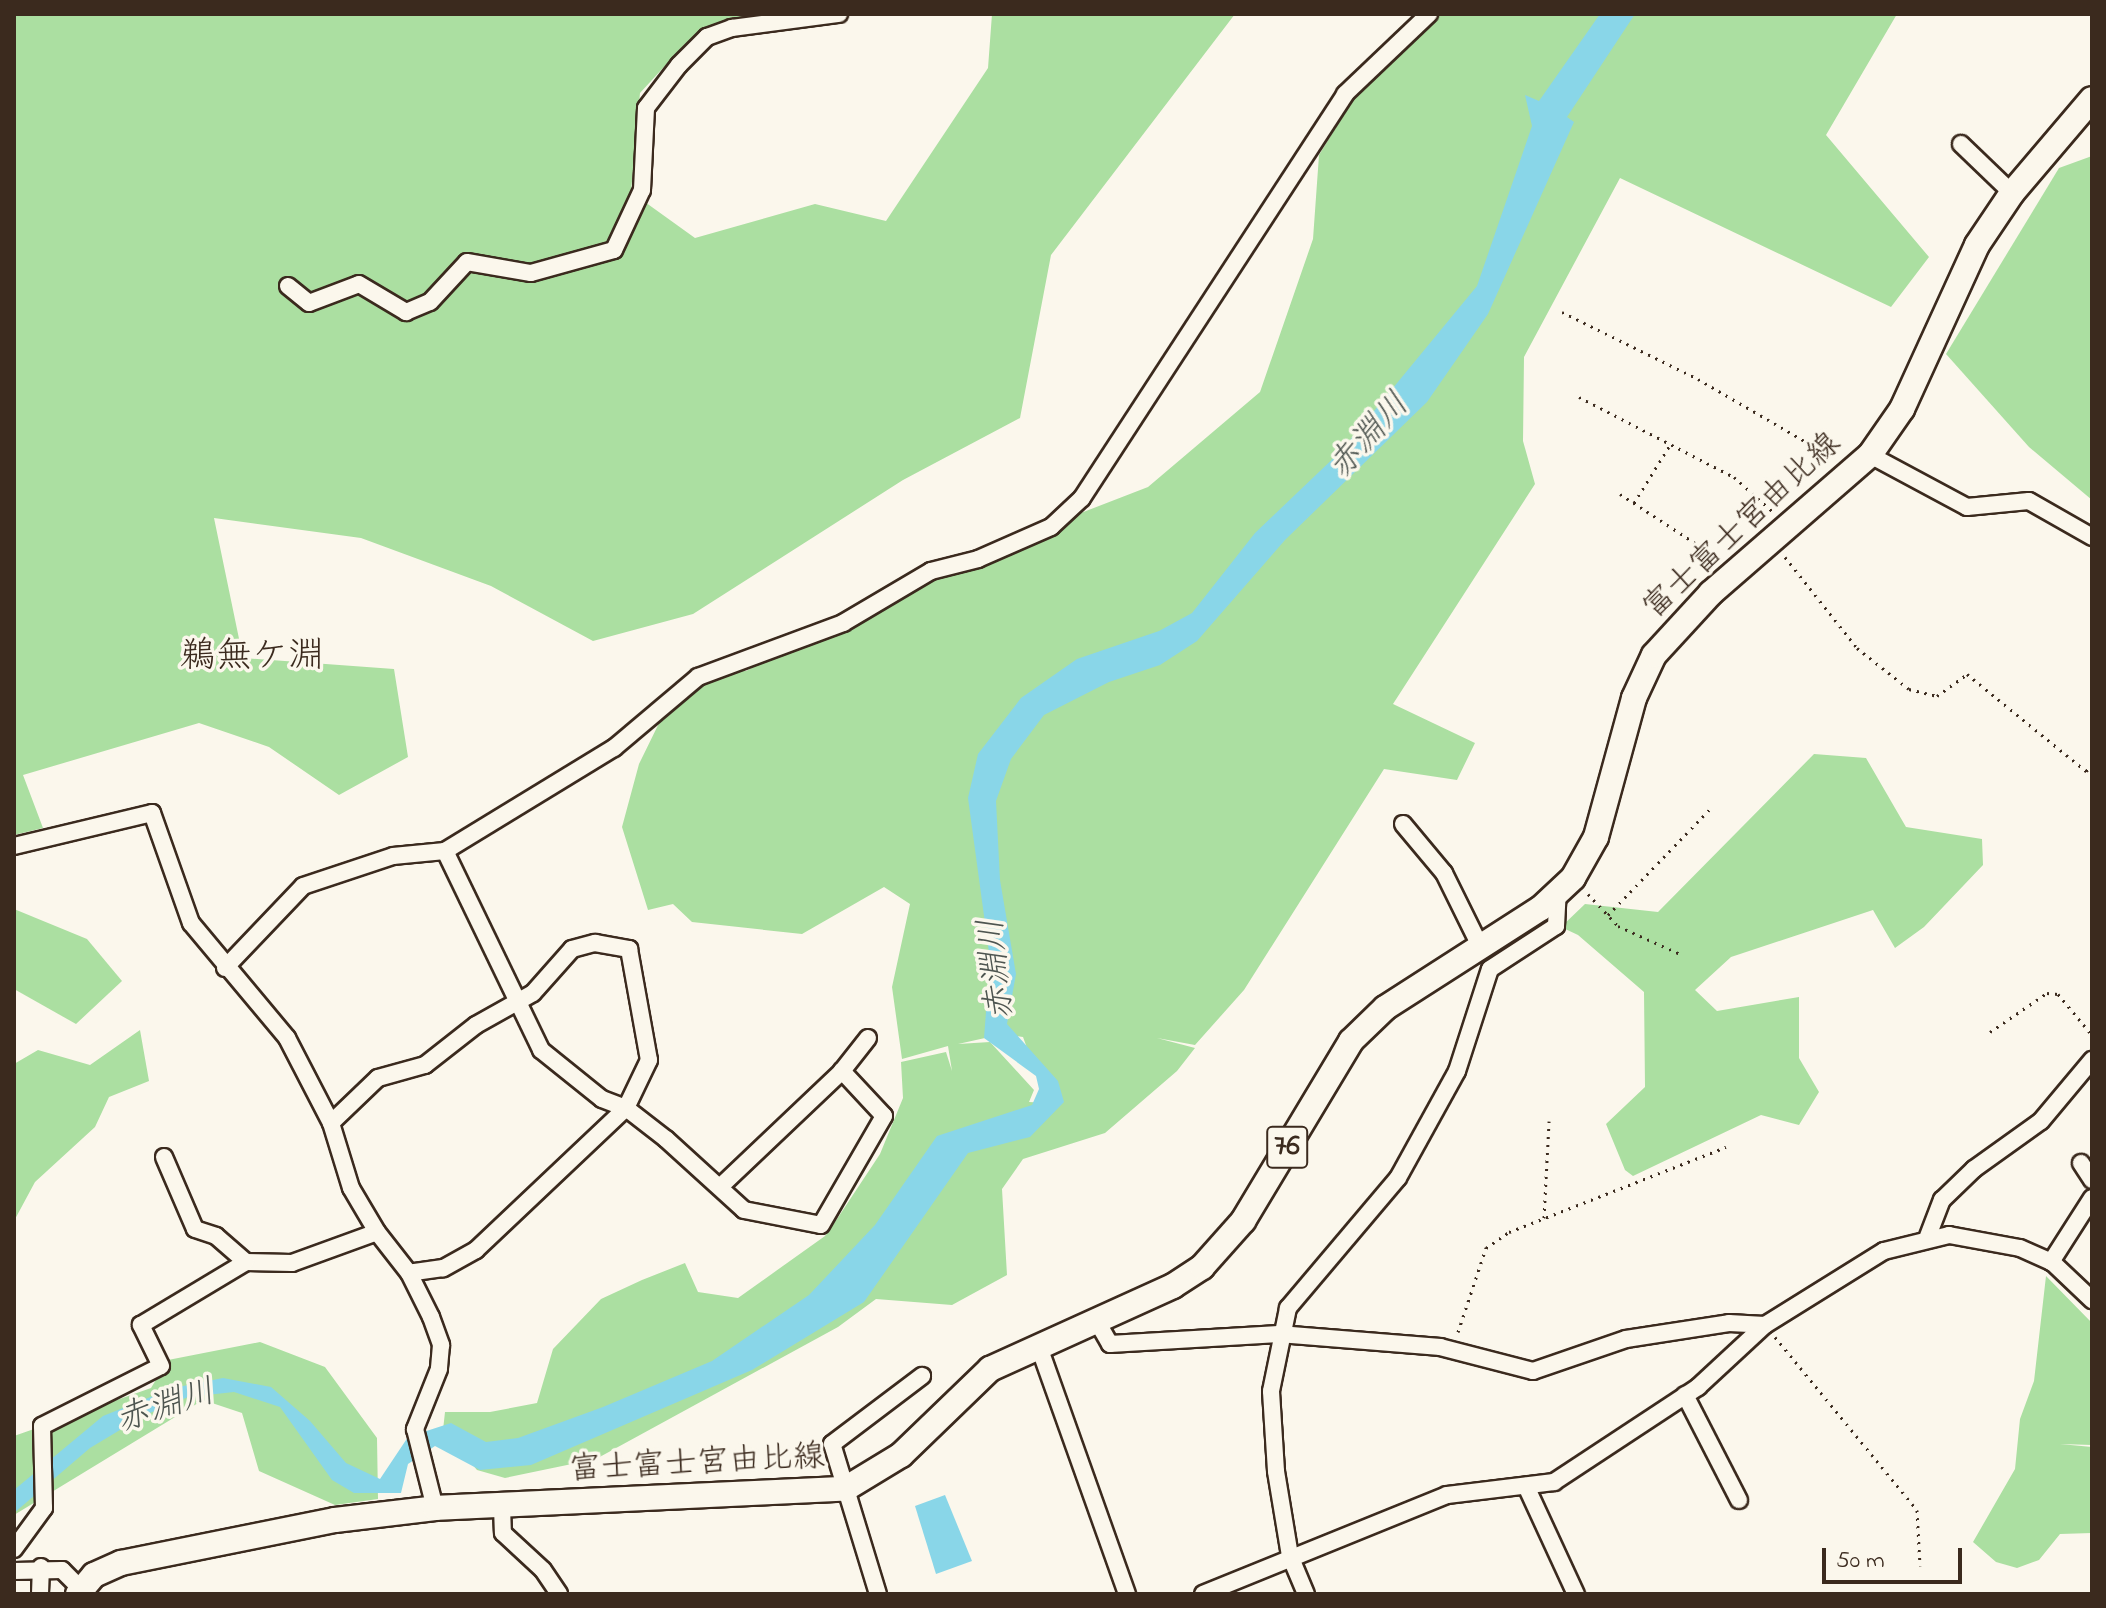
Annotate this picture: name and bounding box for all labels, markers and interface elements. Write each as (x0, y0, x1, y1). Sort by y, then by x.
water label: 赤淵川 (1321, 385, 1419, 489)
street label: 富士富士宮由比線 (1636, 426, 1850, 628)
district label: 鵜無ケ淵 (180, 636, 324, 680)
water label: 赤淵川 (972, 916, 1024, 1022)
road number: 76 (1265, 1121, 1309, 1173)
water label: 赤淵川 (111, 1373, 221, 1443)
street label: 富士富士宮由比線 (568, 1439, 826, 1491)
scale bar (1826, 1532, 1966, 1582)
text: 50 m (1836, 1544, 1885, 1579)

